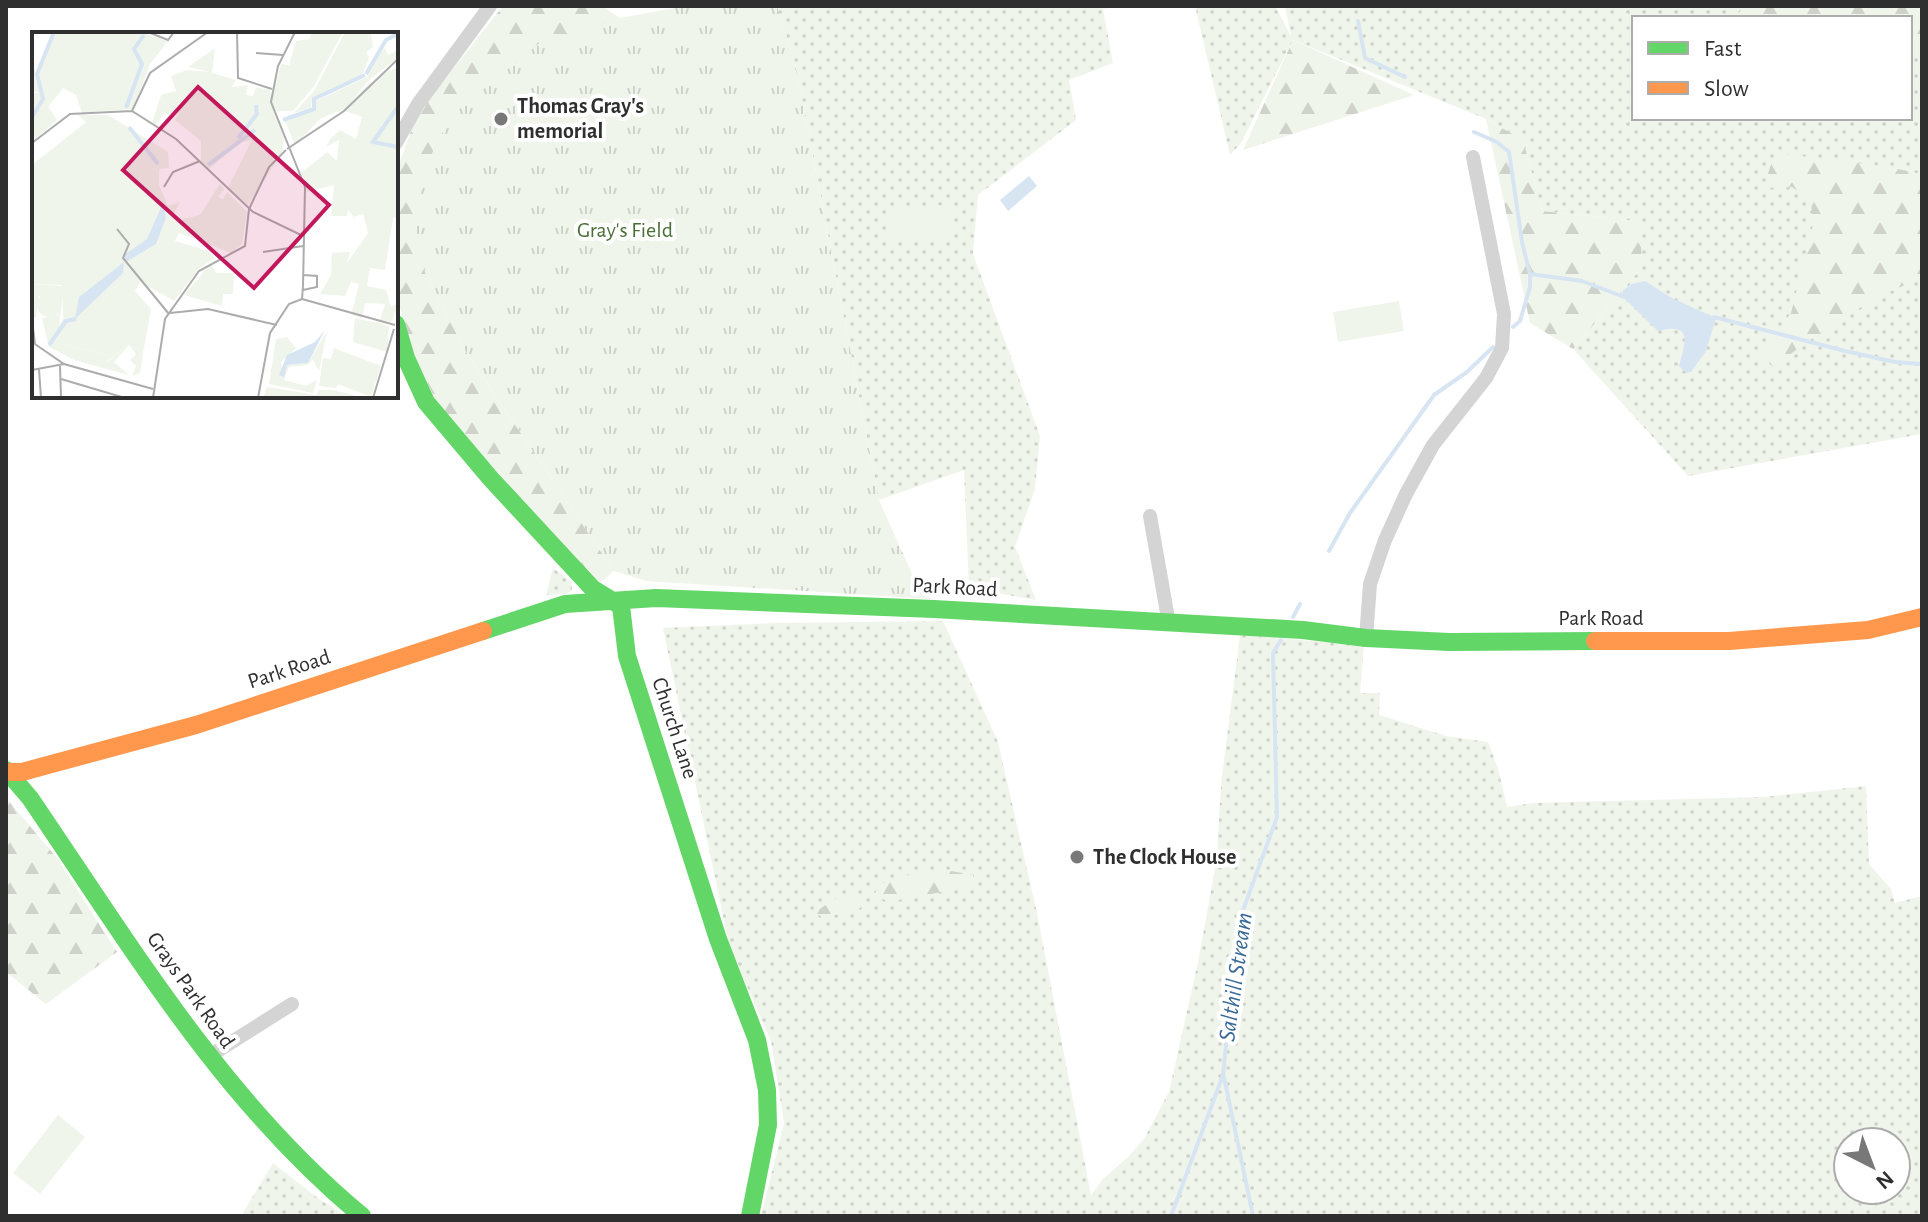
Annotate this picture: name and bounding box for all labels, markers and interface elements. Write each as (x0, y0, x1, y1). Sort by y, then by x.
legend (1632, 16, 1912, 120)
inset map (32, 32, 398, 398)
text: Fast (1704, 37, 1742, 61)
text: Slow (1704, 77, 1749, 101)
place label: Thomas Gray's memorial (517, 95, 644, 142)
marker: Thomas Gray's memorial (492, 110, 510, 128)
park label: Gray's Field (577, 219, 673, 241)
street label: Park Road (912, 574, 998, 600)
street label: Park Road (1558, 607, 1644, 629)
street label: Park Road (245, 645, 333, 693)
street label: Church Lane (648, 675, 702, 781)
place label: The Clock House (1093, 846, 1236, 868)
marker: The Clock House (1068, 848, 1086, 866)
water label: Salthill Stream (1215, 911, 1257, 1043)
street label: Grays Park Road (143, 928, 239, 1052)
north arrow (1832, 1126, 1912, 1206)
text: N (1872, 1167, 1898, 1193)

